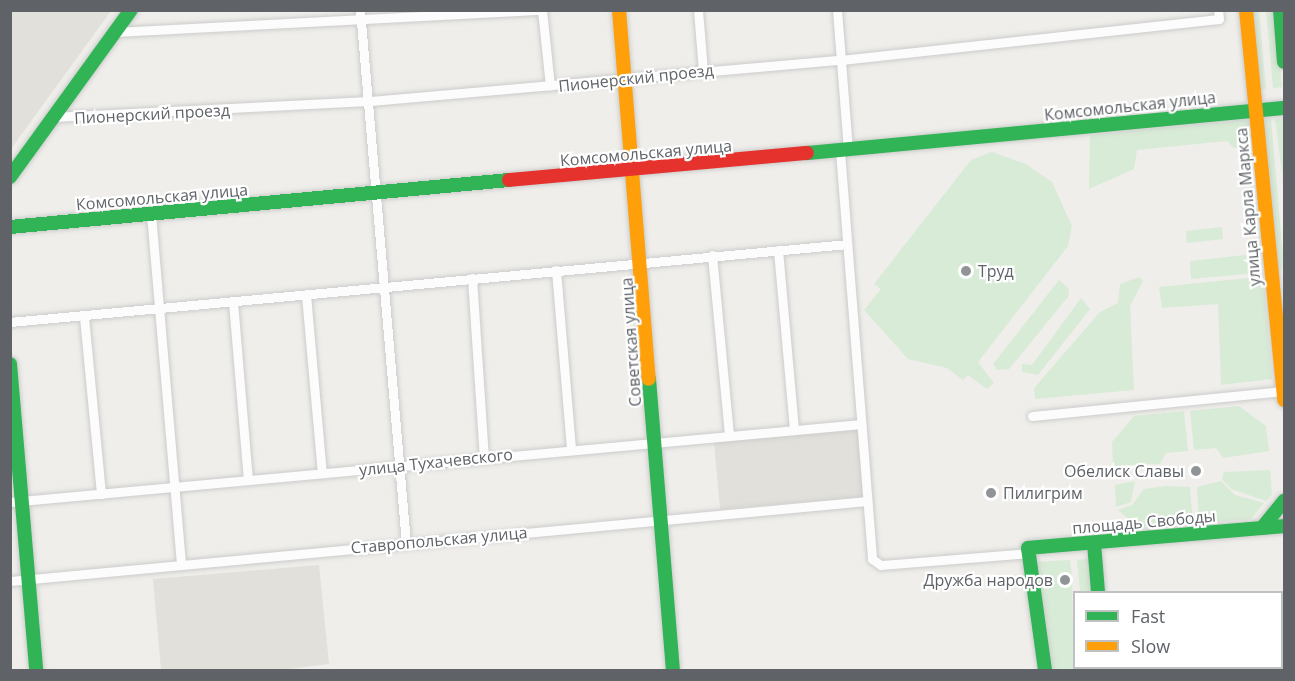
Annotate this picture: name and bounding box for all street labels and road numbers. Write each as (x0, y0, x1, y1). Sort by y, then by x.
street label: Пионерский проезд (557, 60, 715, 96)
street label: Комсомольская улица (1043, 87, 1217, 125)
street label: Пионерский проезд (74, 100, 230, 128)
street label: улица Карла Маркса (1232, 127, 1264, 287)
street label: Комсомольская улица (559, 136, 733, 170)
street label: Комсомольская улица (75, 180, 249, 214)
street label: Советская улица (617, 277, 645, 407)
street label: улица Тухачевского (358, 444, 514, 480)
street label: площадь Свободы (1071, 506, 1217, 538)
street label: Ставропольская улица (350, 523, 528, 557)

